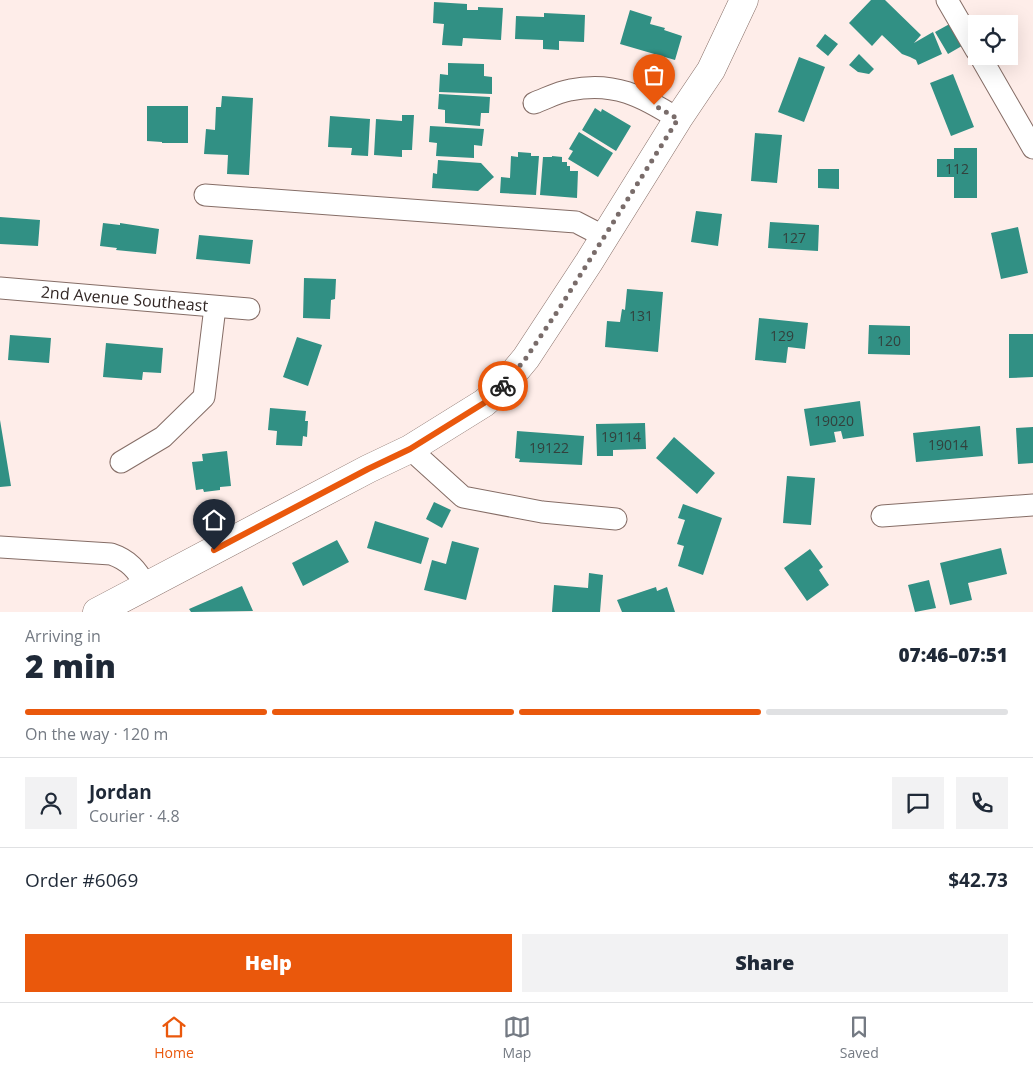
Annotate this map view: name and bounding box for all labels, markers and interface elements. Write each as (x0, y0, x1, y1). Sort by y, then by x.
map controls (968, 15, 1018, 65)
button: locate (968, 15, 1018, 65)
pin (633, 54, 675, 105)
icon: bag (640, 61, 668, 89)
house number: 112 (945, 159, 969, 178)
house number: 127 (782, 228, 806, 247)
street label: 2nd Avenue Southeast (40, 280, 209, 317)
house number: 131 (629, 306, 653, 325)
house number: 129 (770, 326, 794, 345)
house number: 120 (877, 331, 901, 350)
courier (478, 361, 528, 411)
icon: bike (489, 372, 517, 400)
house number: 19020 (814, 411, 854, 430)
house number: 19114 (601, 427, 641, 446)
house number: 19014 (928, 435, 968, 454)
house number: 19122 (529, 438, 569, 457)
pin (193, 499, 235, 550)
icon: home (200, 506, 228, 534)
text: Arriving in (25, 625, 101, 647)
text: 07:46–07:51 (898, 642, 1008, 668)
text: 2 min (25, 644, 116, 687)
text: On the way · 120 m (25, 723, 168, 745)
button: person (25, 777, 77, 829)
button: chat (892, 777, 944, 829)
button: phone (956, 777, 1008, 829)
text: Jordan (89, 779, 152, 805)
text: Courier · 4.8 (89, 805, 180, 827)
text: Order #6069 (25, 867, 138, 893)
text: $42.73 (948, 867, 1008, 893)
button: Help (25, 934, 512, 992)
button: Share (522, 934, 1008, 992)
tab: Home (154, 1013, 194, 1062)
tab: Map (502, 1013, 531, 1062)
tab: Saved (840, 1013, 879, 1062)

